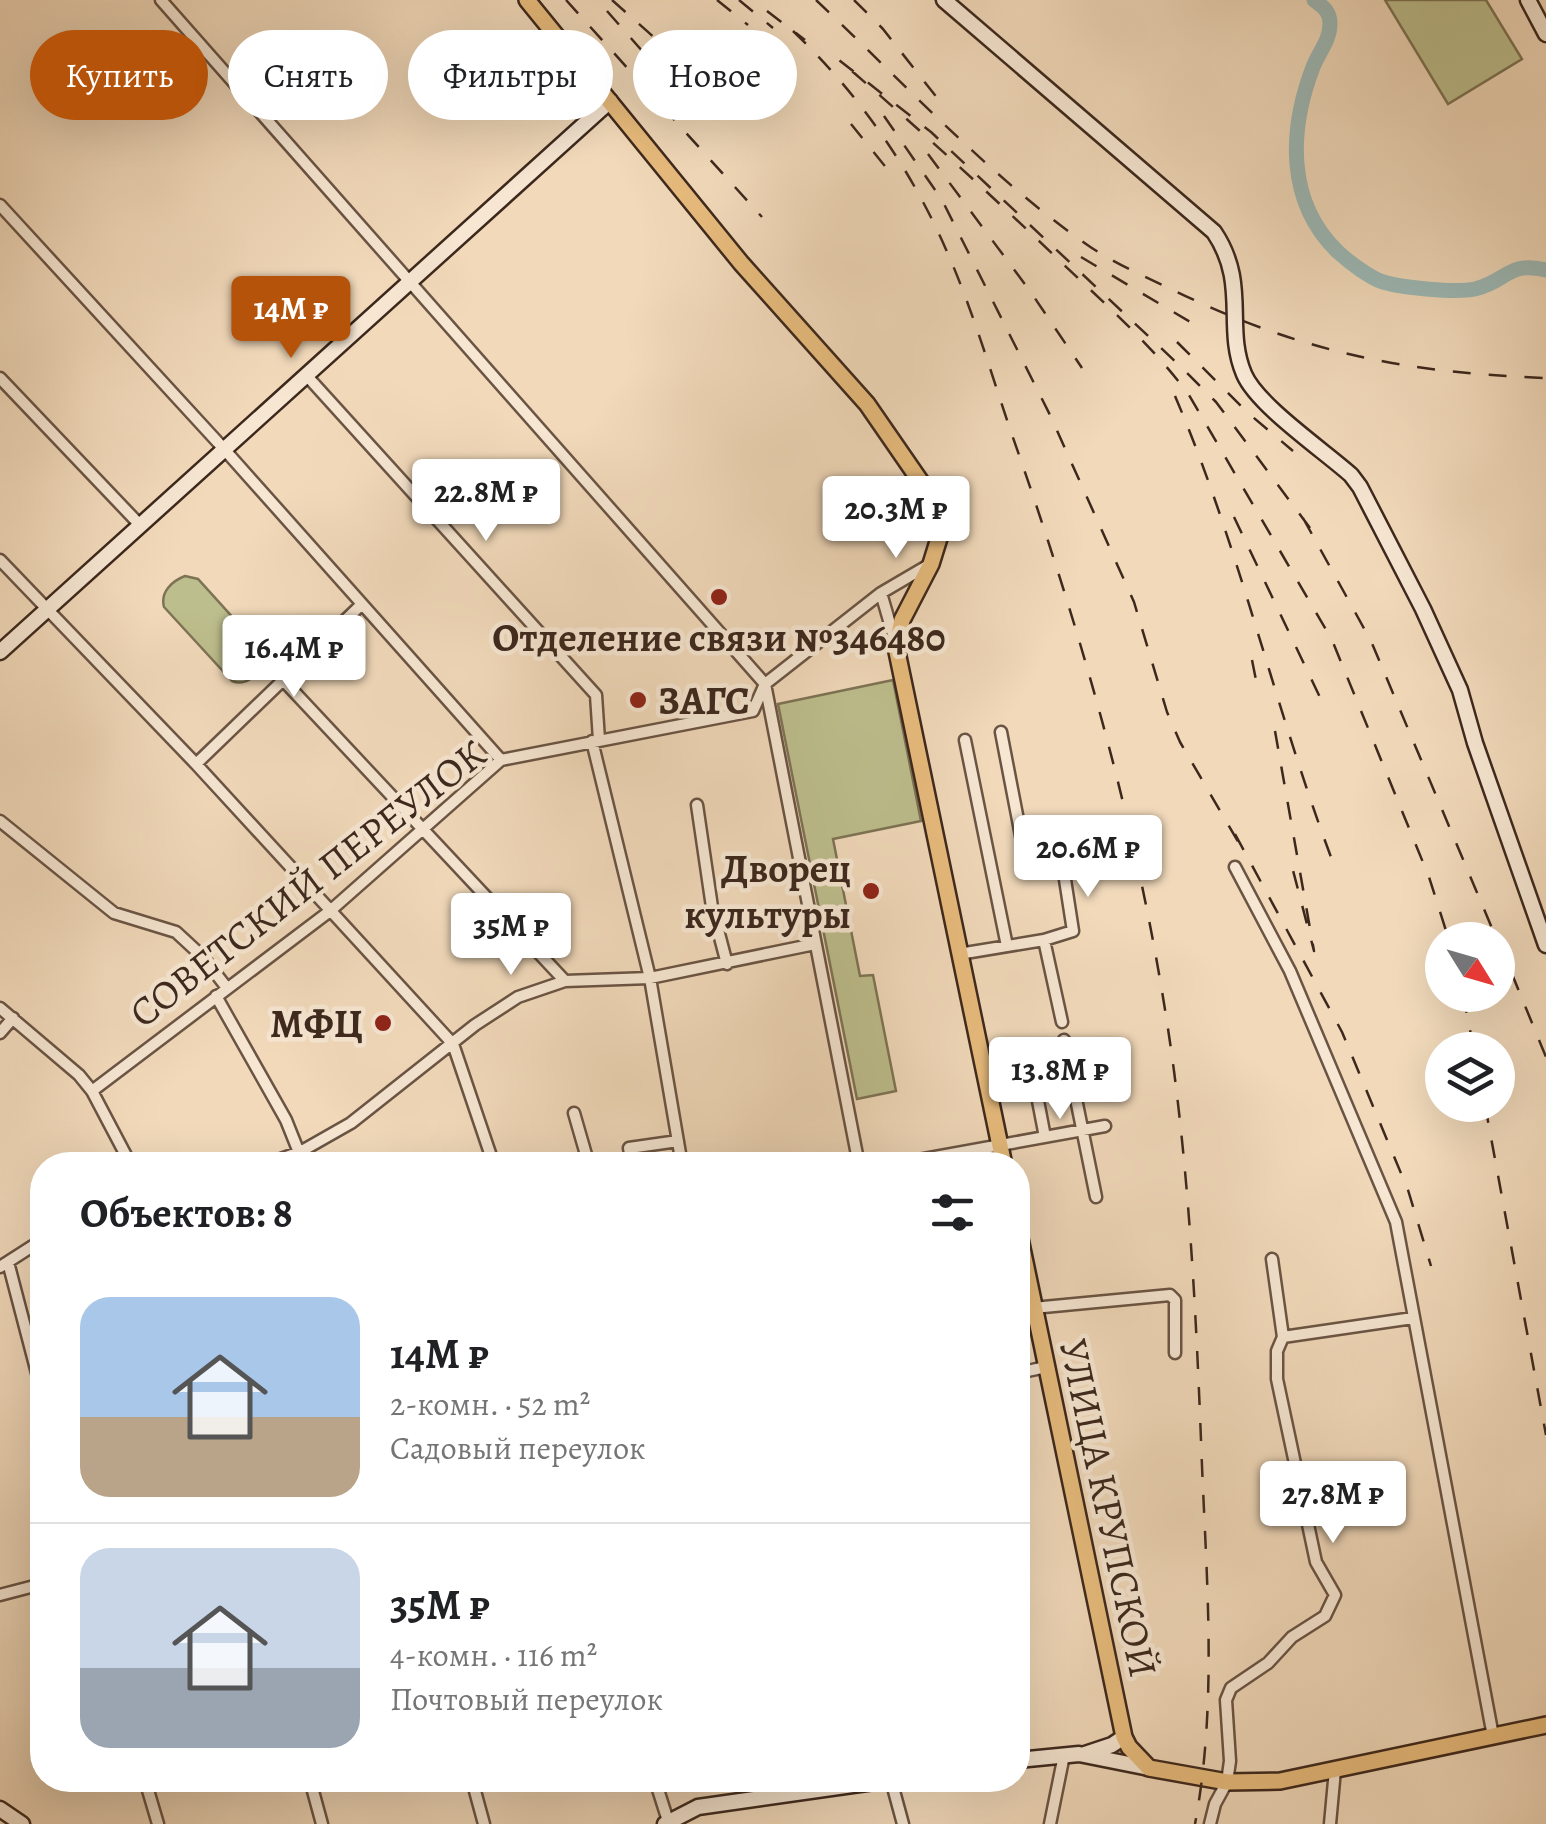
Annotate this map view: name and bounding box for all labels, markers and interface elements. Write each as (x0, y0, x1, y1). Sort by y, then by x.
chip: Купить (30, 30, 208, 120)
chip: Снять (228, 30, 388, 120)
chip: Фильтры (408, 30, 613, 120)
chip: Новое (633, 30, 797, 120)
pin: 14M ₽ (221, 276, 361, 361)
text: 14M ₽ (253, 286, 329, 330)
pin: 22.8M ₽ (394, 459, 578, 544)
text: 22.8M ₽ (434, 469, 538, 513)
pin: 20.3M ₽ (804, 476, 988, 561)
text: 20.3M ₽ (845, 486, 947, 530)
marker: Отделение связи №346480 (708, 586, 730, 608)
place label: Отделение связи №346480 (492, 610, 946, 665)
pin: 16.4M ₽ (202, 615, 386, 700)
text: 16.4M ₽ (245, 625, 343, 669)
place label: ЗАГС (658, 673, 750, 728)
marker: ЗАГС (627, 689, 649, 711)
street label: СОВЕТСКИЙ ПЕРЕУЛОК (118, 727, 497, 1040)
pin: 20.6M ₽ (996, 815, 1180, 900)
text: 20.6M ₽ (1036, 825, 1140, 869)
place label: Дворец культуры (684, 841, 851, 942)
marker: Дворец культуры (860, 880, 882, 902)
pin: 35M ₽ (441, 893, 581, 978)
text: 35M ₽ (473, 903, 549, 947)
north arrow (1425, 922, 1515, 1012)
map controls (1425, 922, 1515, 1122)
place label: МФЦ (270, 996, 363, 1051)
marker: МФЦ (372, 1012, 394, 1034)
button: layers (1425, 1032, 1515, 1122)
pin: 13.8M ₽ (968, 1037, 1152, 1122)
text: 13.8M ₽ (1011, 1047, 1109, 1091)
text: Объектов: 8 (80, 1184, 293, 1241)
icon: filters (925, 1185, 980, 1240)
text: 14M ₽ (390, 1325, 489, 1382)
street label: УЛИЦА КРУПСКОЙ (1046, 1334, 1171, 1682)
icon: home (160, 1337, 280, 1457)
text: 2-комн. · 52 m² (390, 1382, 590, 1426)
text: Садовый переулок (390, 1426, 646, 1470)
pin: 27.8M ₽ (1241, 1461, 1425, 1546)
text: 27.8M ₽ (1282, 1471, 1384, 1515)
text: 35M ₽ (390, 1576, 490, 1633)
icon: home (160, 1588, 280, 1708)
text: 4-комн. · 116 m² (390, 1633, 597, 1677)
text: Почтовый переулок (390, 1677, 663, 1721)

